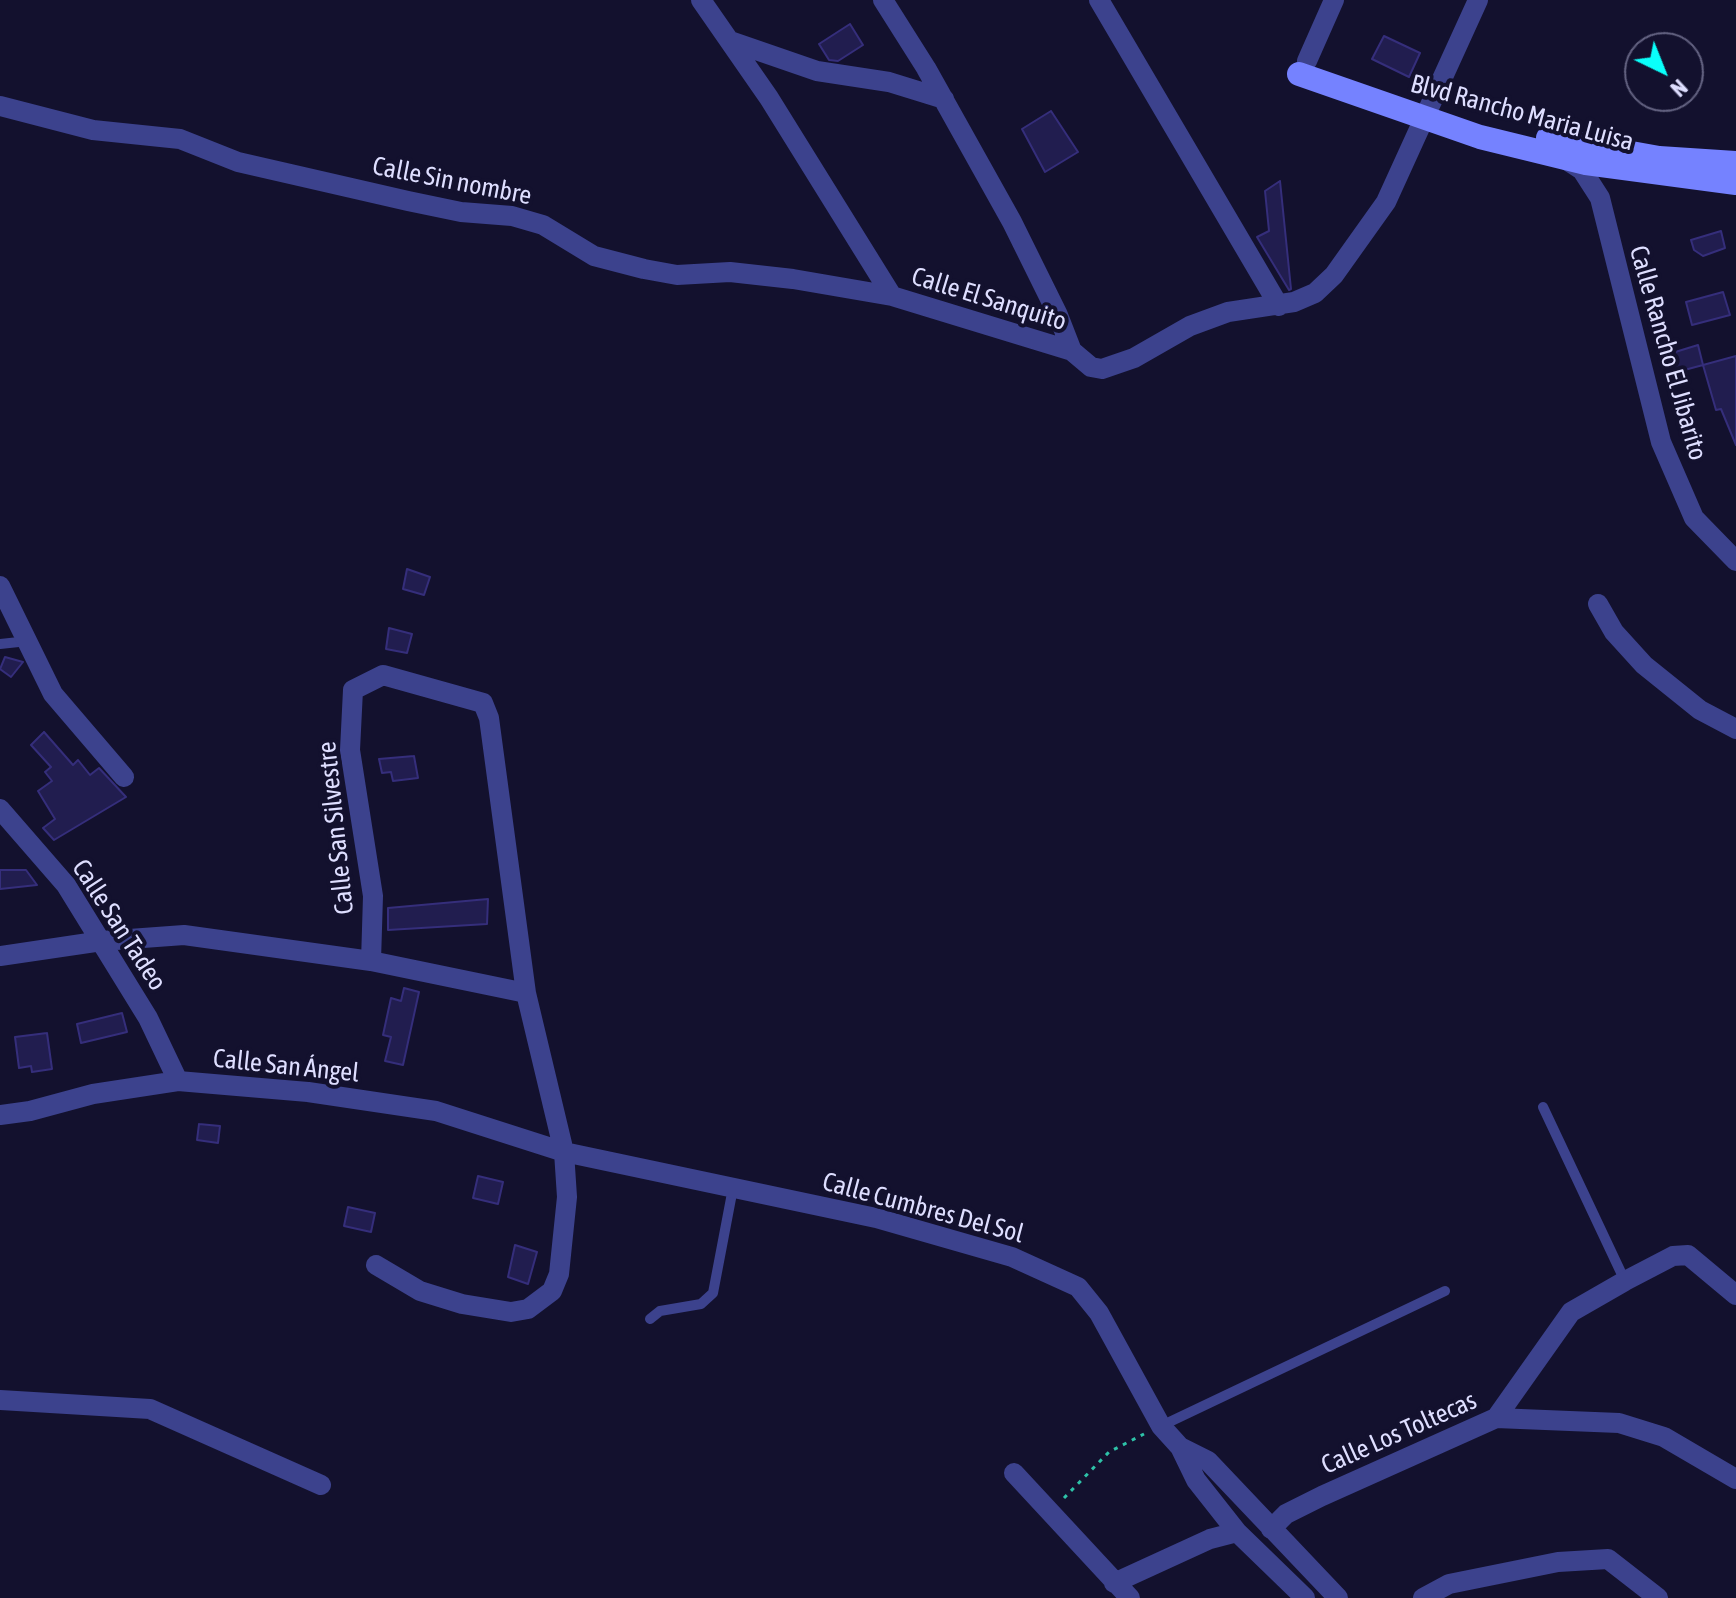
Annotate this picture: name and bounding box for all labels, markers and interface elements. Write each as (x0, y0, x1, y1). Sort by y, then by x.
north arrow (1624, 32, 1704, 112)
street label: Blvd Rancho Maria Luisa (1407, 68, 1637, 158)
text: N (1665, 74, 1693, 102)
street label: Calle Sin nombre (370, 150, 534, 212)
street label: Calle Rancho El Jibarito (1622, 242, 1714, 464)
street label: Calle El Sanquito (908, 261, 1070, 337)
street label: Calle San Silvestre (311, 740, 361, 916)
street label: Calle San Tadeo (65, 854, 173, 996)
street label: Calle San Ángel (211, 1043, 361, 1089)
street label: Calle Cumbres Del Sol (819, 1166, 1027, 1250)
street label: Calle Los Toltecas (1317, 1385, 1481, 1481)

